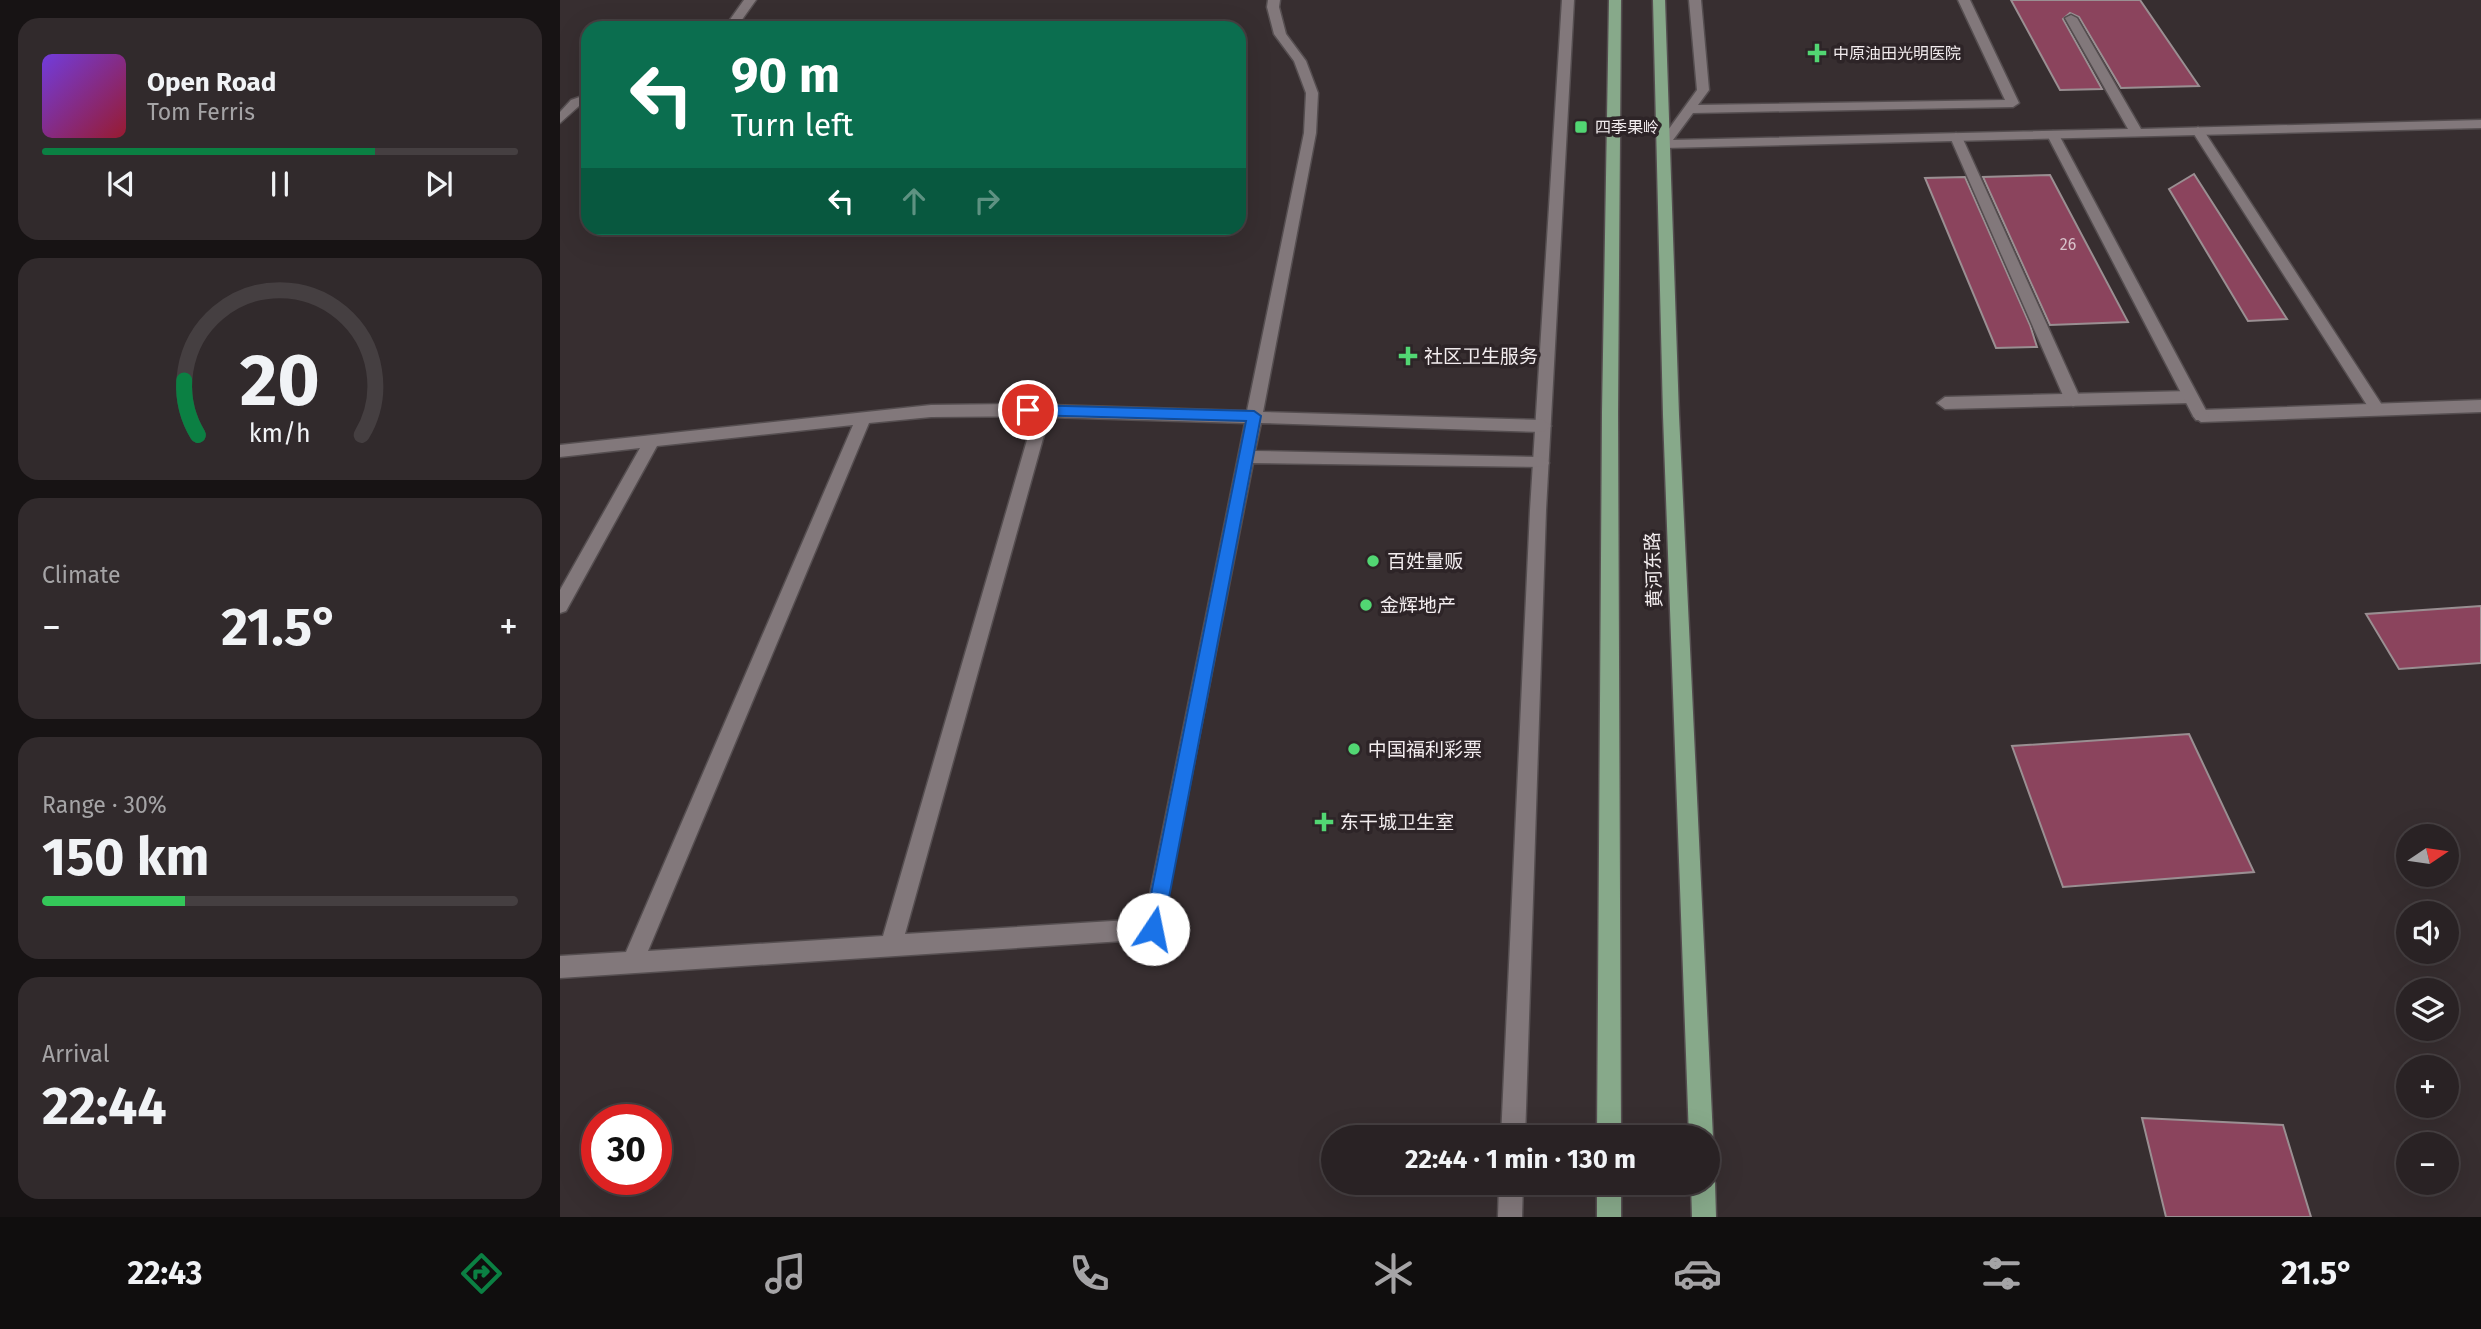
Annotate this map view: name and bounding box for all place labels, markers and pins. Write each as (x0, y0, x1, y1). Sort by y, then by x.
marker: 中原油田光明医院 (1807, 43, 1827, 63)
place label: 中原油田光明医院 (1833, 44, 1961, 63)
place label: 四季果岭 (1595, 118, 1659, 137)
marker: 四季果岭 (1573, 119, 1589, 135)
place label: 社区卫生服务 (1424, 345, 1538, 368)
marker: 社区卫生服务 (1398, 346, 1418, 366)
pin (998, 380, 1058, 440)
place label: 百姓量贩 (1387, 550, 1463, 573)
marker: 百姓量贩 (1365, 553, 1381, 569)
place label: 金辉地产 (1380, 594, 1456, 617)
marker: 金辉地产 (1358, 597, 1374, 613)
place label: 中国福利彩票 (1368, 738, 1482, 761)
marker: 中国福利彩票 (1346, 741, 1362, 757)
place label: 东干城卫生室 (1340, 811, 1454, 834)
marker: 东干城卫生室 (1314, 812, 1334, 832)

